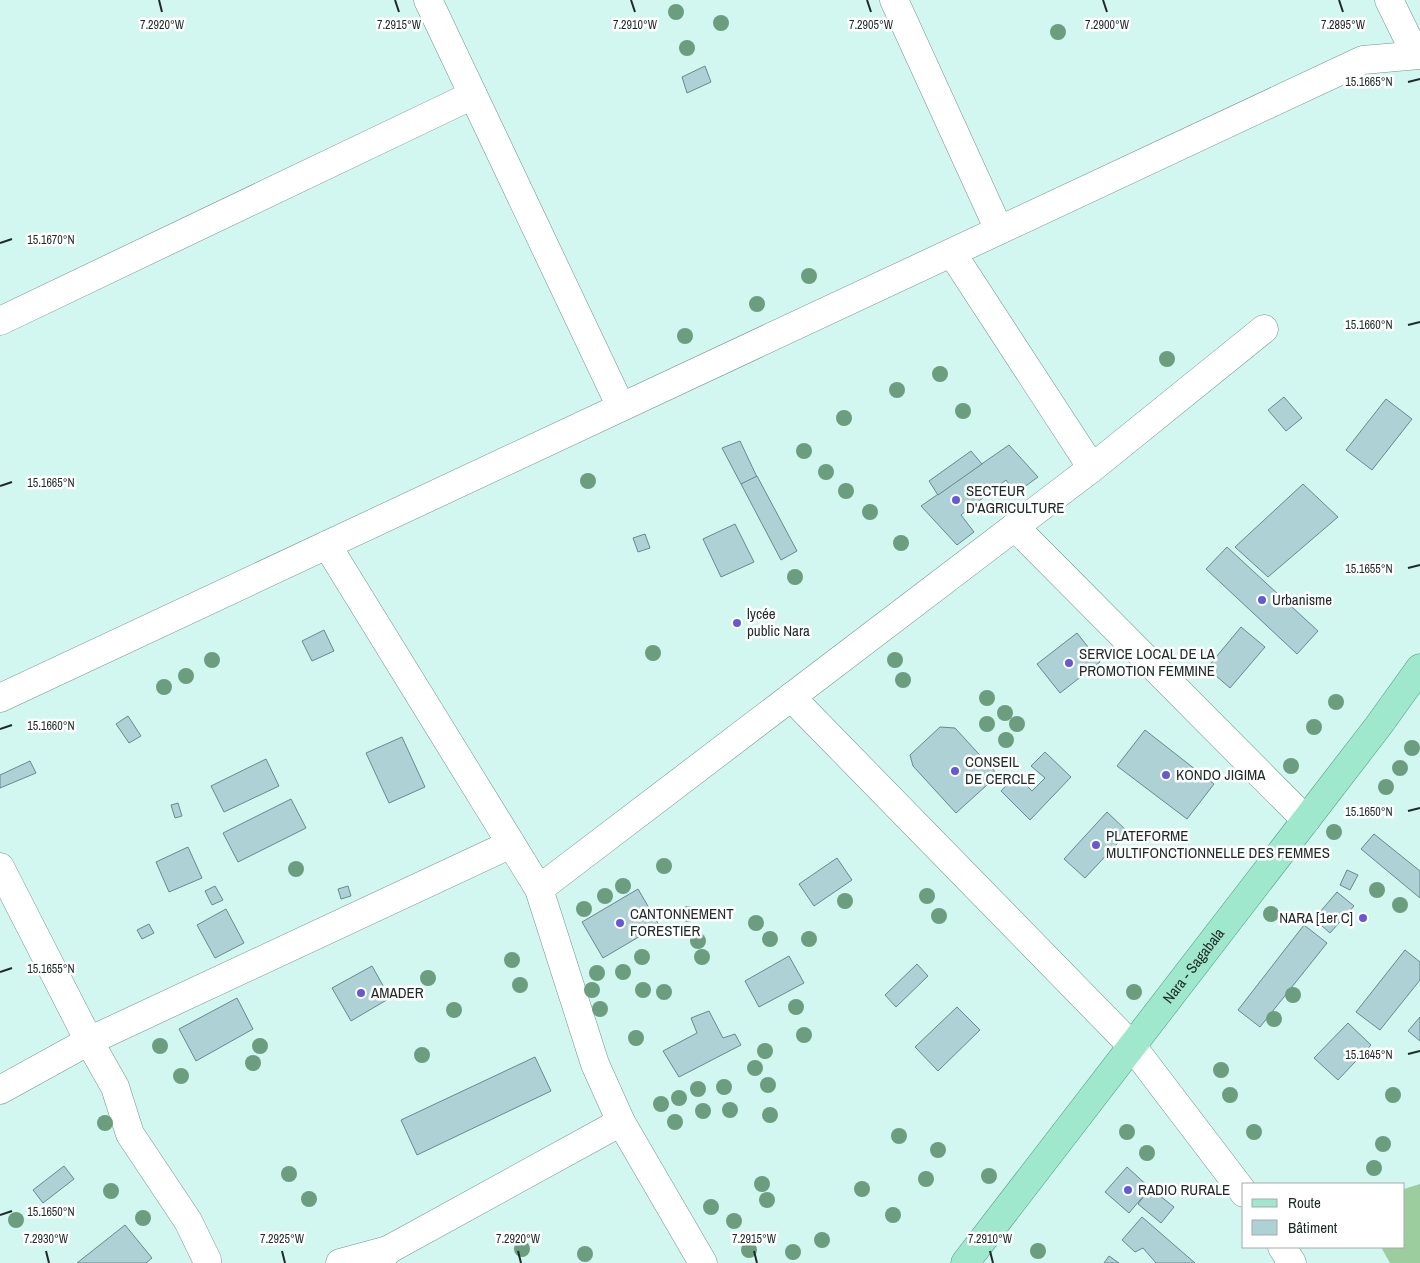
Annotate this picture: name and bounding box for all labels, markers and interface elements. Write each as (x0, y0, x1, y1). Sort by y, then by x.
text: 7.2920°W (140, 17, 185, 33)
text: 7.2915°W (377, 17, 422, 33)
text: 7.2910°W (613, 17, 658, 33)
text: 7.2905°W (849, 17, 894, 33)
text: 7.2900°W (1085, 17, 1130, 33)
text: 7.2895°W (1321, 17, 1366, 33)
text: 15.1665°N (1345, 74, 1393, 90)
text: 15.1670°N (27, 232, 75, 248)
text: 15.1660°N (1345, 317, 1393, 333)
text: 15.1665°N (27, 475, 75, 491)
place label: SECTEUR D'AGRICULTURE (966, 480, 1065, 518)
marker: SECTEUR D'AGRICULTURE (950, 494, 962, 506)
text: 15.1655°N (1345, 561, 1393, 577)
place label: Urbanisme (1272, 589, 1332, 610)
marker: Urbanisme (1256, 594, 1268, 606)
place label: lycée public Nara (747, 603, 810, 641)
marker: lycée public Nara (731, 617, 743, 629)
place label: SERVICE LOCAL DE LA PROMOTION FEMMINE (1079, 643, 1216, 681)
marker: SERVICE LOCAL DE LA PROMOTION FEMMINE (1063, 657, 1075, 669)
text: 15.1660°N (27, 718, 75, 734)
place label: CONSEIL DE CERCLE (965, 751, 1035, 789)
place label: KONDO JIGIMA (1176, 764, 1266, 785)
marker: CONSEIL DE CERCLE (949, 765, 961, 777)
marker: KONDO JIGIMA (1160, 769, 1172, 781)
text: 15.1650°N (1345, 804, 1393, 820)
place label: PLATEFORME MULTIFONCTIONNELLE DES FEMMES (1106, 825, 1330, 863)
marker: PLATEFORME MULTIFONCTIONNELLE DES FEMMES (1090, 839, 1102, 851)
place label: CANTONNEMENT FORESTIER (630, 903, 734, 941)
place label: NARA [1er C] (1279, 907, 1353, 928)
marker: NARA [1er C] (1357, 912, 1369, 924)
marker: CANTONNEMENT FORESTIER (614, 917, 626, 929)
street label: Nara - Sagabala (1158, 923, 1229, 1007)
text: 15.1655°N (27, 961, 75, 977)
place label: AMADER (370, 982, 424, 1003)
marker: AMADER (355, 987, 367, 999)
text: 15.1645°N (1345, 1047, 1393, 1063)
place label: RADIO RURALE (1138, 1179, 1230, 1200)
legend (1242, 1183, 1405, 1248)
marker: RADIO RURALE (1122, 1184, 1134, 1196)
text: Route (1288, 1192, 1321, 1213)
text: 15.1650°N (27, 1204, 75, 1220)
text: Bâtiment (1288, 1217, 1338, 1238)
text: 7.2930°W (24, 1231, 69, 1247)
text: 7.2925°W (260, 1231, 305, 1247)
text: 7.2920°W (496, 1231, 541, 1247)
text: 7.2915°W (732, 1231, 777, 1247)
text: 7.2910°W (968, 1231, 1013, 1247)

